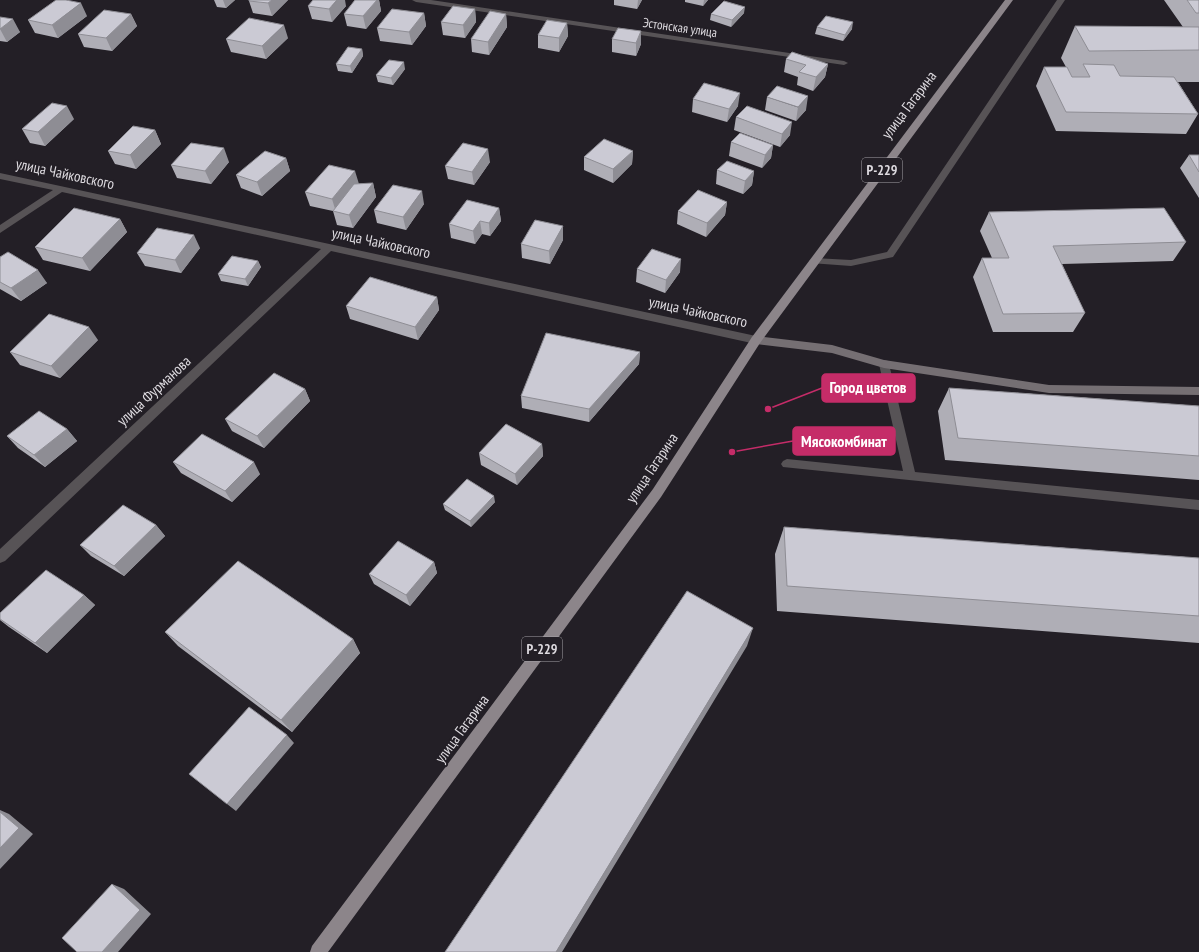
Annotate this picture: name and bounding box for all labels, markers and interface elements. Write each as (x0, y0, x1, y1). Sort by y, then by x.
street label: Эстонская улица (642, 14, 718, 41)
street label: улица Гагарина (877, 67, 940, 142)
street label: улица Чайковского (14, 154, 116, 193)
road number: Р-229 (862, 158, 902, 182)
street label: улица Чайковского (330, 223, 432, 262)
street label: улица Чайковского (647, 292, 749, 331)
street label: улица Фурманова (113, 352, 195, 430)
callout: Город цветов (822, 374, 915, 402)
text: Город цветов (830, 377, 907, 397)
callout: Мясокомбинат (793, 427, 895, 455)
street label: улица Гагарина (621, 429, 682, 506)
text: Мясокомбинат (801, 431, 887, 451)
road number: Р-229 (522, 637, 562, 661)
street label: улица Гагарина (430, 691, 493, 767)

